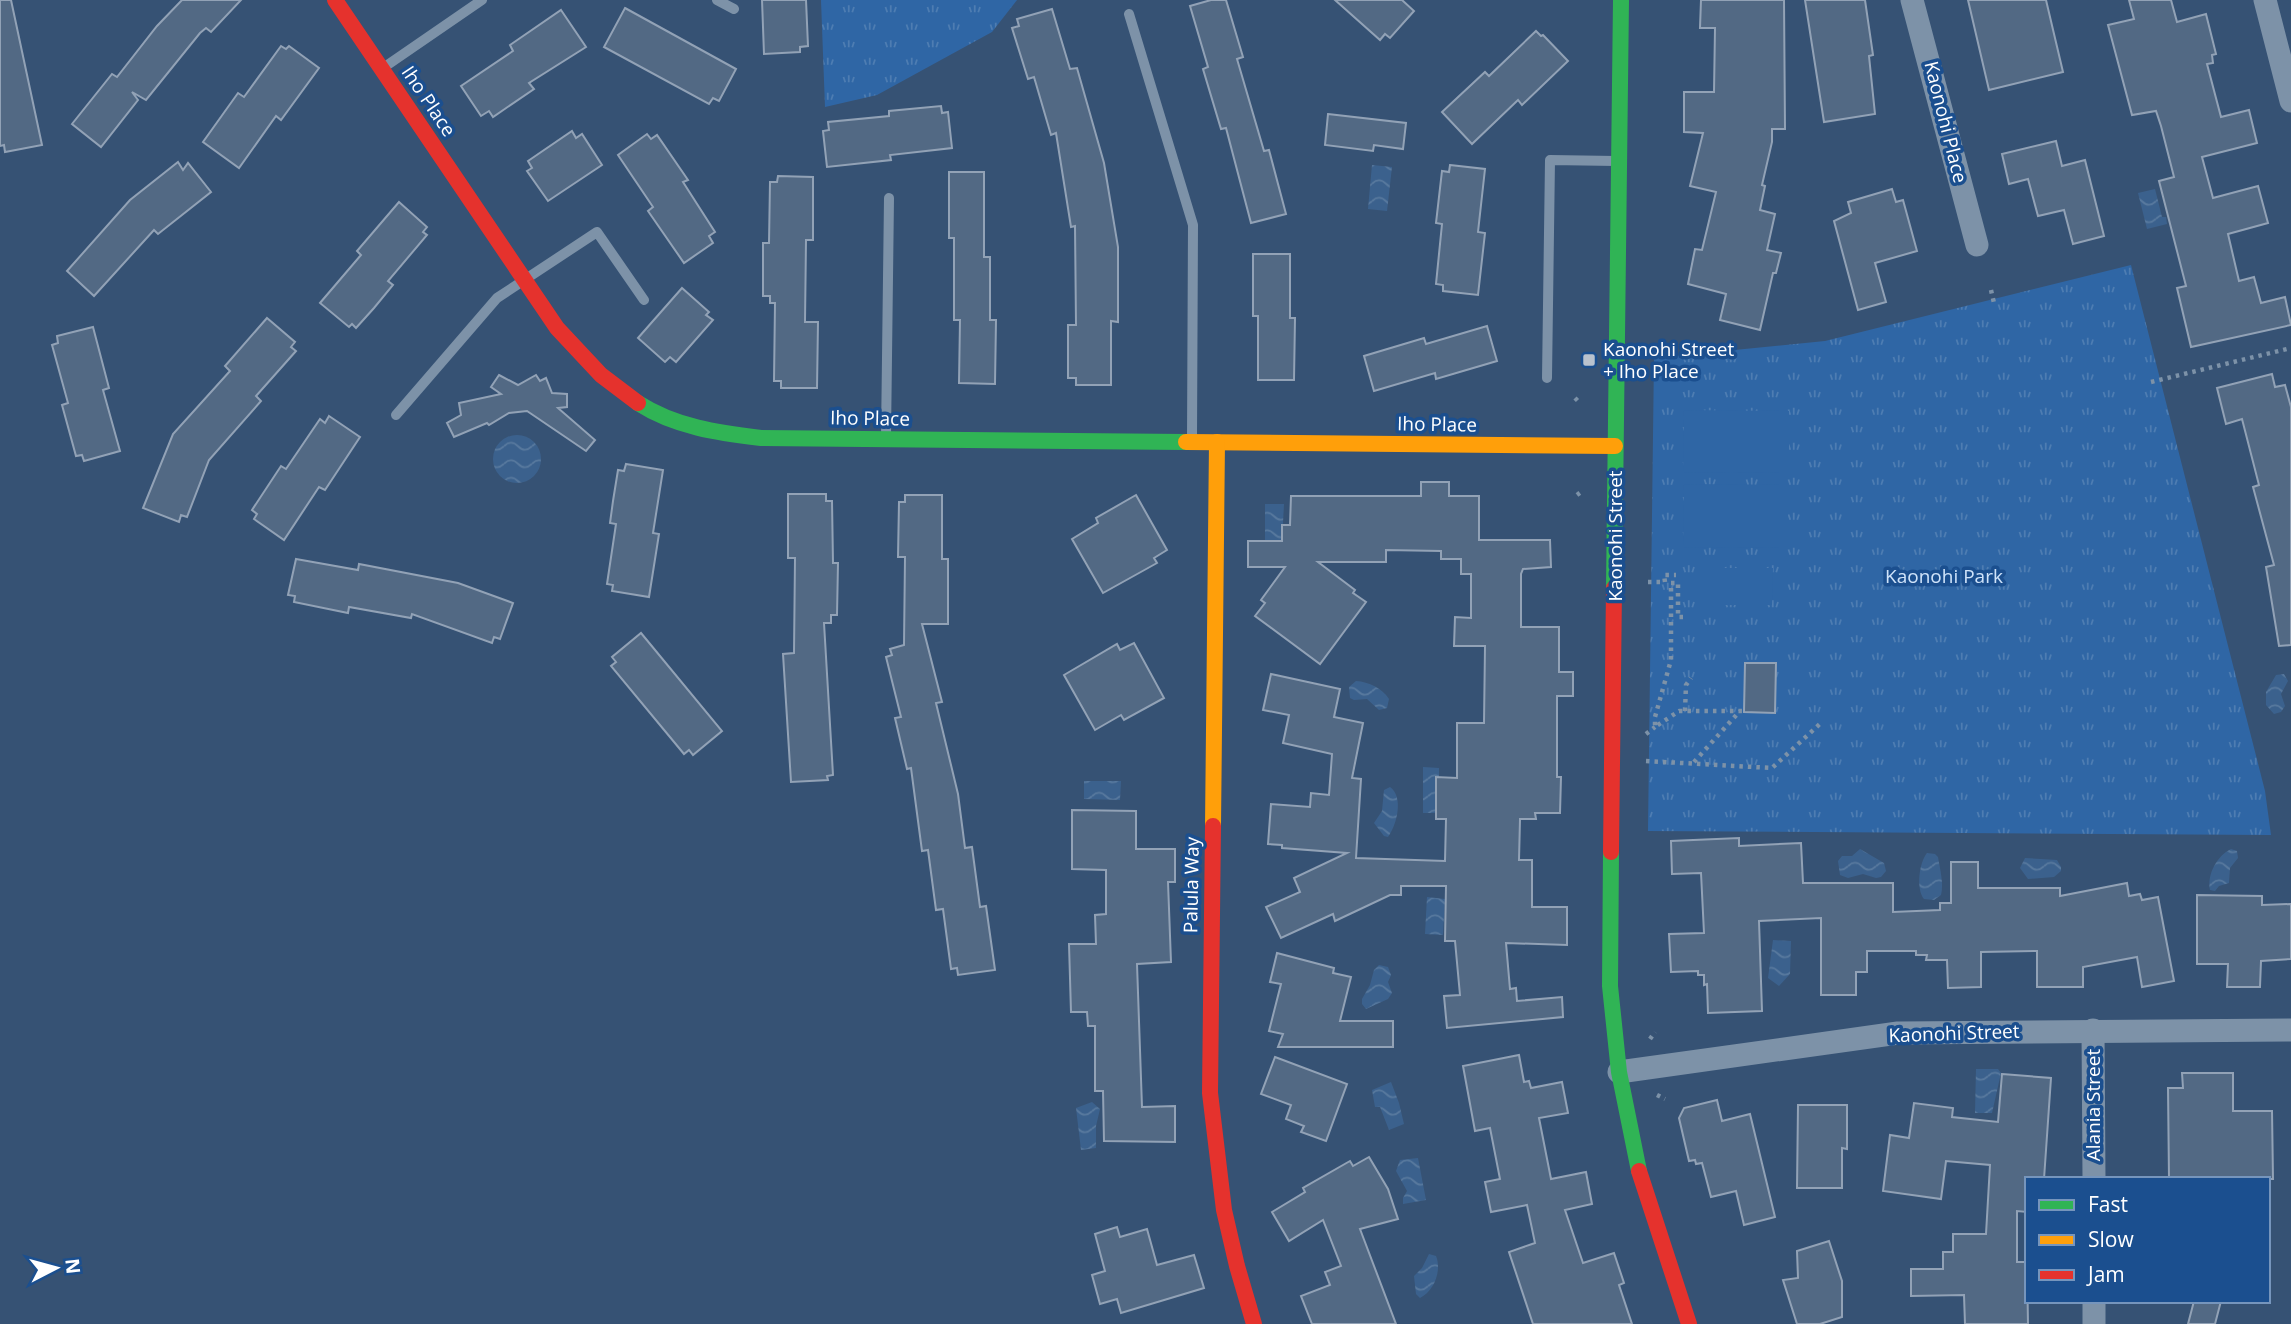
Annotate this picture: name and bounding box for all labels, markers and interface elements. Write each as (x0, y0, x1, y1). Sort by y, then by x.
street label: Kaonohi Place (1918, 58, 1974, 186)
street label: Iho Place (396, 61, 462, 141)
place label: Kaonohi Street + Iho Place (1603, 336, 1734, 384)
marker: Kaonohi Street + Iho Place (1581, 352, 1597, 368)
street label: Iho Place (830, 404, 910, 432)
street label: Iho Place (1397, 410, 1477, 438)
street label: Kaonohi Street (1602, 470, 1628, 602)
park label: Kaonohi Park (1885, 563, 2003, 589)
street label: Palula Way (1177, 836, 1205, 933)
street label: Kaonohi Street (1888, 1018, 2020, 1048)
street label: Alania Street (2080, 1049, 2106, 1161)
legend (2025, 1177, 2270, 1303)
text: Fast (2088, 1190, 2128, 1218)
text: Slow (2088, 1225, 2134, 1253)
north arrow (21, 1233, 91, 1303)
text: N (59, 1257, 87, 1275)
text: Jam (2086, 1260, 2125, 1288)

